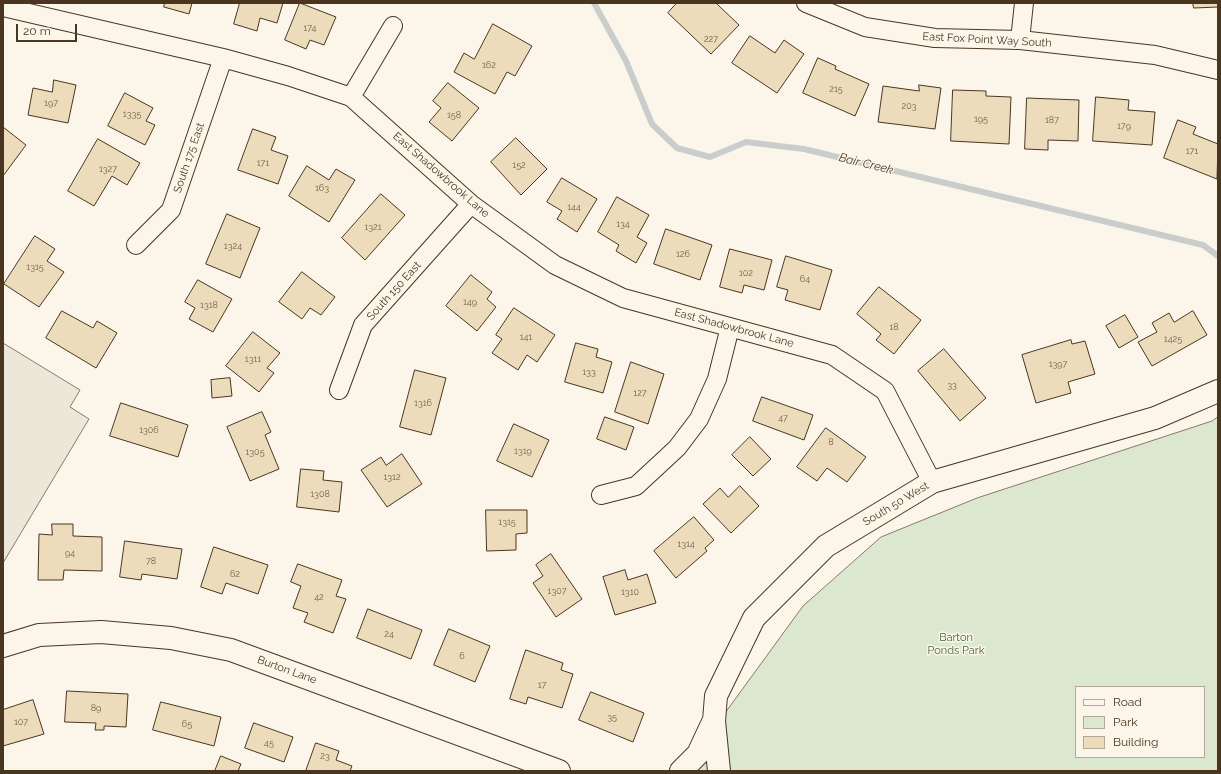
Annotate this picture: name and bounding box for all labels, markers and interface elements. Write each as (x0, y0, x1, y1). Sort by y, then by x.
scale bar (18, 16, 79, 42)
house number: 174 (303, 23, 317, 33)
text: 20 m (23, 24, 51, 38)
street label: East Fox Point Way South (922, 30, 1052, 50)
house number: 227 (704, 34, 718, 44)
house number: 162 (482, 60, 496, 70)
house number: 215 (829, 84, 843, 94)
house number: 197 (44, 98, 58, 108)
house number: 203 (901, 101, 917, 111)
house number: 1335 (123, 109, 141, 119)
house number: 158 (447, 110, 461, 120)
house number: 195 (974, 114, 988, 124)
house number: 187 (1045, 115, 1059, 125)
street label: South 175 East (171, 121, 207, 195)
house number: 179 (1117, 121, 1131, 131)
street label: East Shadowbrook Lane (390, 130, 492, 220)
house number: 171 (1186, 146, 1198, 156)
water label: Bair Creek (837, 150, 895, 178)
house number: 171 (257, 158, 269, 168)
house number: 152 (512, 160, 526, 170)
house number: 1327 (99, 164, 117, 174)
house number: 163 (315, 183, 329, 193)
house number: 144 (567, 202, 581, 212)
house number: 134 (616, 219, 630, 229)
house number: 1321 (364, 222, 382, 232)
house number: 1324 (224, 241, 242, 251)
house number: 126 (676, 249, 690, 259)
street label: South 150 East (364, 259, 424, 323)
house number: 1315 (26, 262, 44, 272)
house number: 102 (739, 268, 753, 278)
house number: 64 (800, 274, 810, 284)
house number: 149 (463, 297, 477, 307)
house number: 1318 (200, 300, 218, 310)
street label: East Shadowbrook Lane (673, 306, 795, 350)
house number: 18 (889, 322, 899, 332)
house number: 141 (520, 332, 532, 342)
house number: 1425 (1164, 334, 1182, 344)
house number: 1311 (245, 354, 261, 364)
house number: 1397 (1049, 359, 1067, 369)
house number: 133 (582, 367, 596, 377)
house number: 33 (947, 380, 957, 390)
house number: 127 (633, 388, 647, 398)
house number: 1316 (414, 398, 432, 408)
house number: 47 (778, 413, 788, 423)
house number: 1306 (139, 425, 159, 435)
house number: 8 (828, 437, 834, 447)
house number: 1319 (514, 446, 532, 456)
house number: 1305 (245, 447, 265, 457)
house number: 1312 (383, 472, 401, 482)
street label: South 50 West (861, 479, 931, 529)
house number: 1308 (310, 489, 330, 499)
house number: 1315 (498, 517, 516, 527)
house number: 1314 (677, 539, 695, 549)
house number: 94 (65, 548, 75, 558)
house number: 78 (146, 556, 156, 566)
house number: 62 (230, 569, 240, 579)
house number: 1307 (548, 586, 566, 596)
house number: 1310 (621, 587, 639, 597)
house number: 42 (314, 592, 324, 602)
house number: 24 (384, 629, 394, 639)
park label: Barton Ponds Park (927, 631, 985, 657)
house number: 6 (459, 651, 465, 661)
street label: Burton Lane (255, 653, 319, 687)
house number: 17 (538, 680, 546, 690)
legend (1075, 686, 1205, 758)
text: Road (1113, 695, 1142, 709)
house number: 89 (91, 703, 101, 713)
house number: 35 (607, 712, 617, 722)
text: Park (1113, 715, 1138, 729)
house number: 107 (14, 717, 28, 727)
house number: 65 (182, 719, 192, 729)
text: Building (1113, 735, 1159, 749)
house number: 45 (264, 738, 274, 748)
house number: 23 (320, 751, 330, 761)

